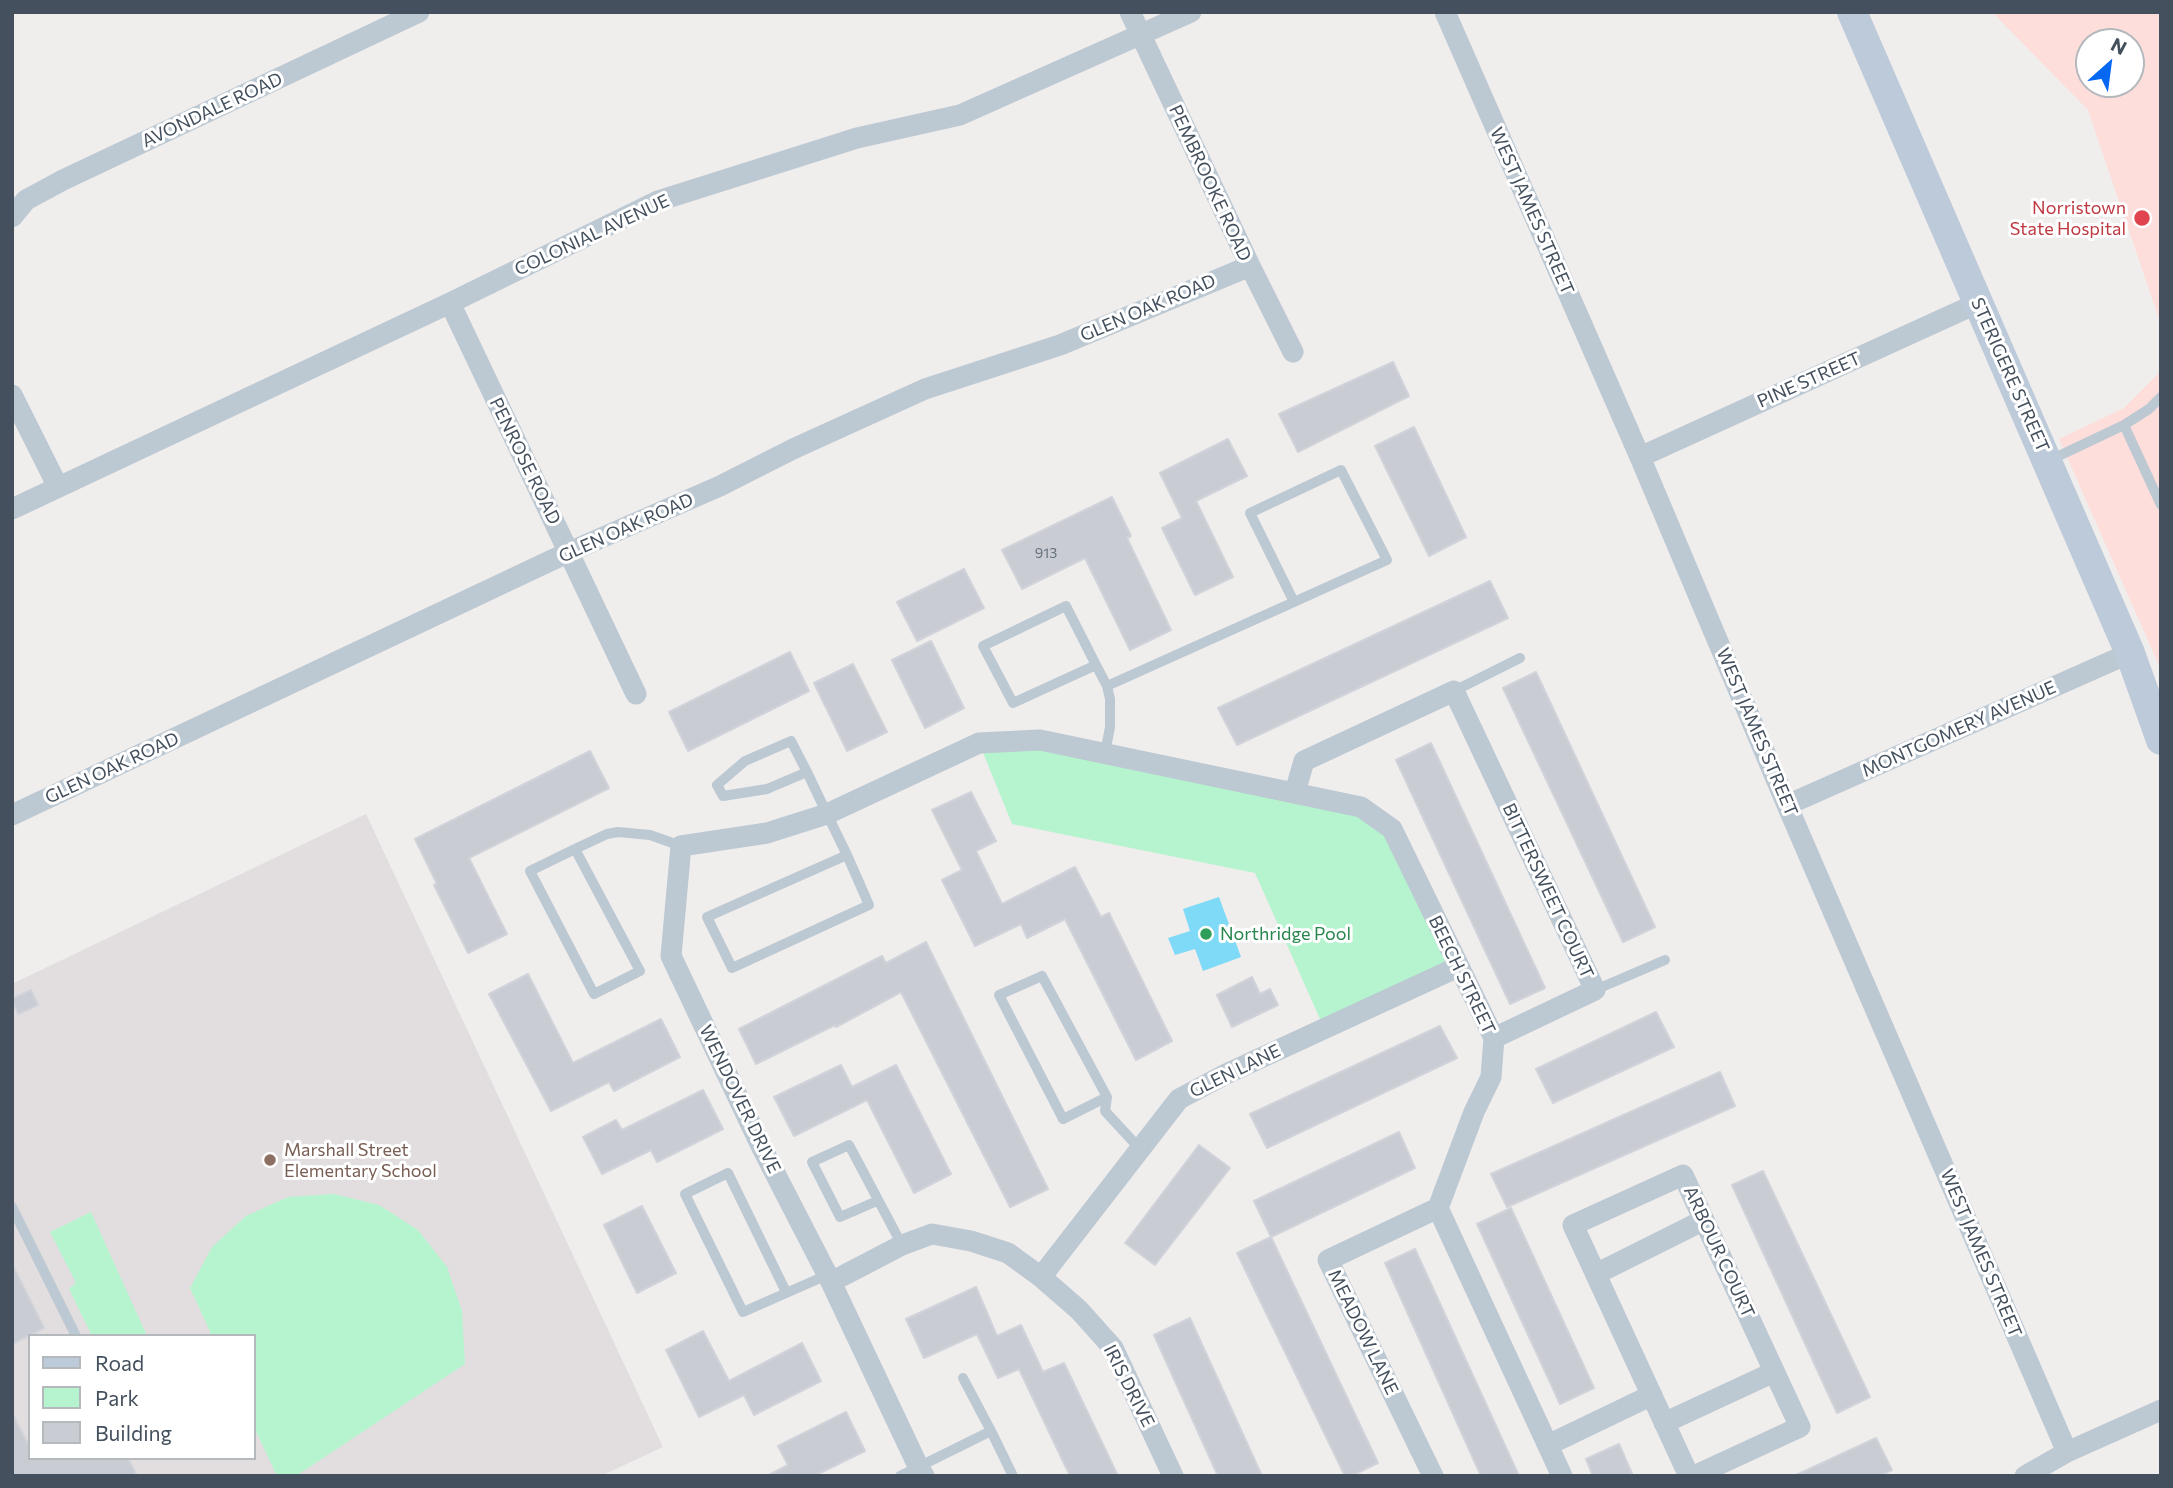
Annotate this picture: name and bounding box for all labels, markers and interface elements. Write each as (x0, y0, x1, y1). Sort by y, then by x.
north arrow (2075, 28, 2145, 98)
text: N (2107, 32, 2131, 59)
street label: AVONDALE ROAD (138, 68, 286, 152)
street label: PEMBROOKE ROAD (1164, 101, 1256, 265)
street label: WEST JAMES STREET (1485, 124, 1579, 298)
street label: COLONIAL AVENUE (511, 190, 673, 280)
place label: Norristown State Hospital (2010, 197, 2126, 240)
marker: Norristown State Hospital (2132, 208, 2152, 228)
street label: GLEN OAK ROAD (1077, 270, 1219, 346)
street label: STERIGERE STREET (1966, 295, 2054, 455)
street label: PINE STREET (1754, 348, 1864, 412)
street label: PENROSE ROAD (485, 394, 565, 528)
street label: GLEN OAK ROAD (555, 489, 697, 567)
house number: 913 (1035, 545, 1057, 561)
street label: WEST JAMES STREET (1712, 645, 1802, 819)
street label: MONTGOMERY AVENUE (1859, 676, 2059, 782)
street label: GLEN OAK ROAD (42, 728, 182, 808)
street label: BITTERSWEET COURT (1498, 800, 1598, 982)
street label: BEECH STREET (1424, 912, 1500, 1038)
place label: Northridge Pool (1220, 923, 1351, 945)
marker: Northridge Pool (1198, 926, 1214, 942)
street label: WENDOVER DRIVE (695, 1021, 785, 1177)
street label: GLEN LANE (1186, 1040, 1284, 1102)
place label: Marshall Street Elementary School (284, 1139, 437, 1182)
marker: Marshall Street Elementary School (262, 1152, 278, 1168)
street label: WEST JAMES STREET (1936, 1166, 2026, 1340)
street label: ARBOUR COURT (1679, 1183, 1759, 1321)
street label: MEADOW LANE (1323, 1266, 1403, 1398)
legend (28, 1334, 256, 1460)
street label: IRIS DRIVE (1099, 1341, 1159, 1431)
text: Road (95, 1350, 144, 1375)
text: Park (95, 1385, 139, 1410)
text: Building (95, 1420, 172, 1445)

